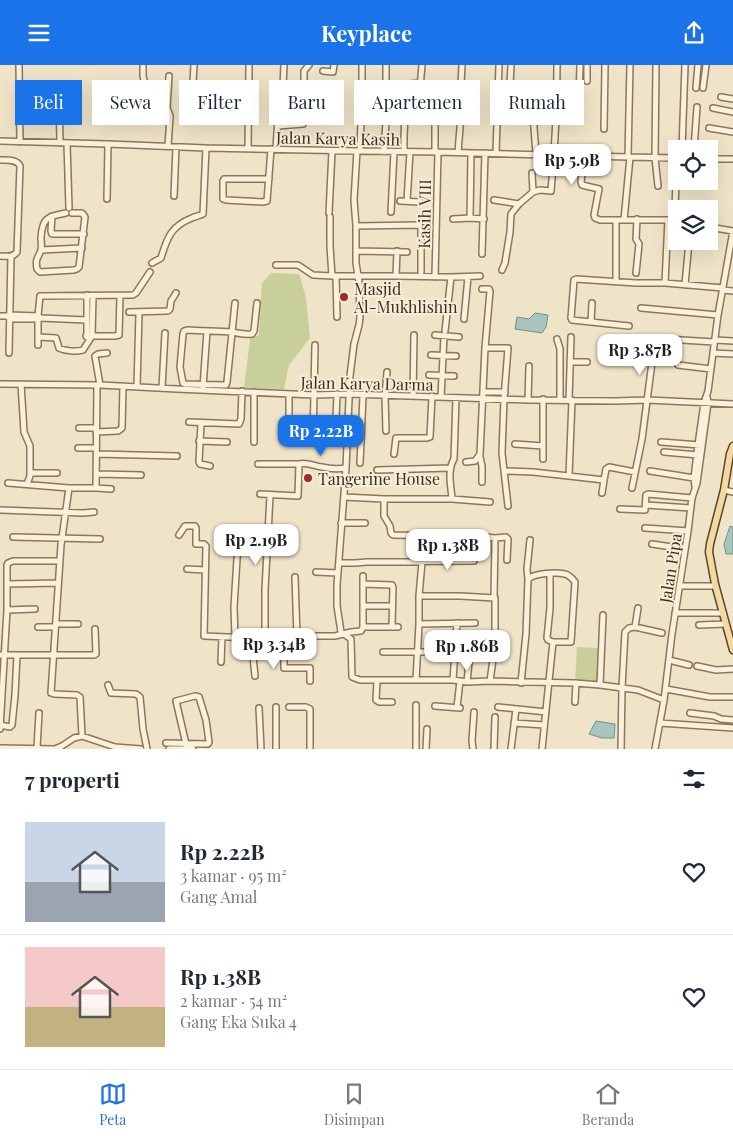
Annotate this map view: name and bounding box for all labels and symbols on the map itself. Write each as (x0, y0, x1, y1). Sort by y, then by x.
street label: Jalan Karya Kasih (275, 126, 401, 150)
pin: Rp 5.9B (526, 143, 618, 186)
street label: Kasih VIII (413, 179, 435, 249)
place label: Masjid Al-Mukhlishin (353, 278, 458, 317)
marker: Masjid Al-Mukhlishin (338, 291, 350, 303)
pin: Rp 3.87B (588, 333, 692, 376)
street label: Jalan Karya Darma (299, 371, 434, 395)
pin: Rp 2.22B (269, 415, 373, 457)
place label: Tangerine House (318, 468, 440, 489)
marker: Tangerine House (302, 472, 314, 484)
pin: Rp 2.19B (204, 523, 308, 566)
pin: Rp 1.38B (396, 529, 500, 571)
street label: Jalan Pipa (654, 532, 686, 605)
pin: Rp 3.34B (222, 627, 326, 670)
pin: Rp 1.86B (415, 629, 519, 672)

